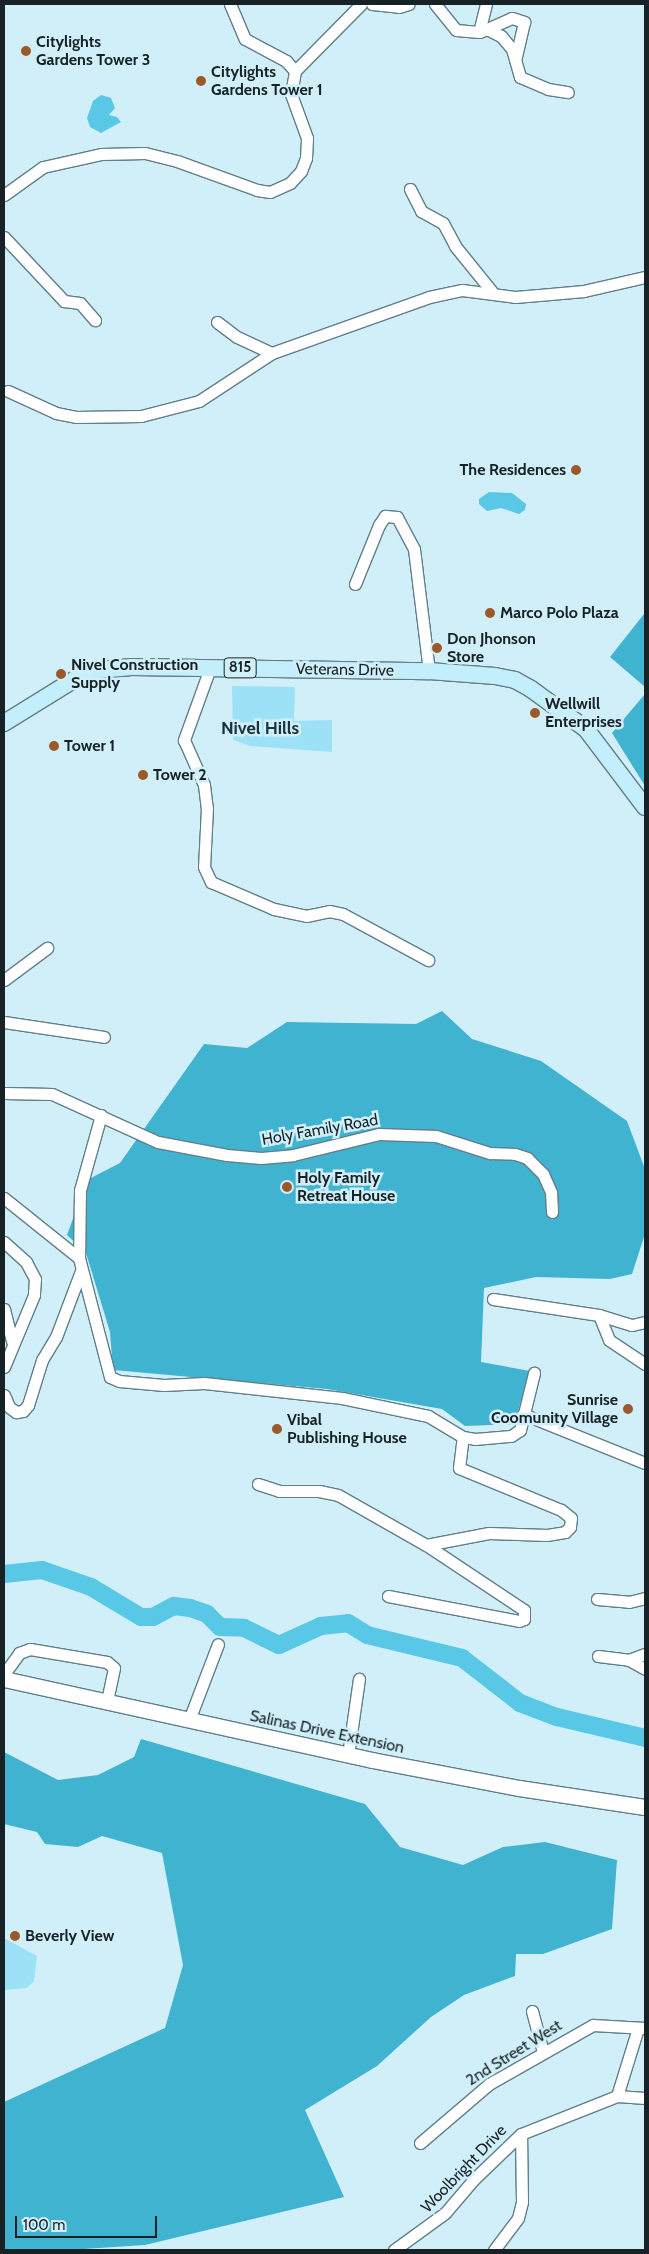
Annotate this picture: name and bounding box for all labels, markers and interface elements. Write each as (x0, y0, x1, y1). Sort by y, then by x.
place label: Citylights Gardens Tower 3 (36, 32, 150, 70)
marker: Citylights Gardens Tower 3 (20, 45, 32, 57)
place label: Citylights Gardens Tower 1 (211, 62, 323, 100)
marker: Citylights Gardens Tower 1 (195, 75, 207, 87)
place label: The Residences (460, 460, 566, 480)
marker: The Residences (570, 464, 582, 476)
place label: Marco Polo Plaza (500, 603, 619, 623)
marker: Marco Polo Plaza (484, 607, 496, 619)
place label: Don Jhonson Store (447, 629, 536, 667)
marker: Don Jhonson Store (431, 642, 443, 654)
place label: Nivel Construction Supply (71, 655, 198, 693)
road number: 815 (222, 656, 258, 680)
street label: Veterans Drive (296, 660, 394, 680)
marker: Nivel Construction Supply (55, 668, 67, 680)
place label: Wellwill Enterprises (545, 694, 622, 732)
marker: Wellwill Enterprises (529, 707, 541, 719)
district label: Nivel Hills (221, 717, 299, 739)
place label: Tower 1 (64, 736, 115, 756)
marker: Tower 1 (48, 740, 60, 752)
place label: Tower 2 (153, 765, 207, 785)
marker: Tower 2 (137, 769, 149, 781)
street label: Holy Family Road (260, 1110, 380, 1150)
place label: Holy Family Retreat House (297, 1168, 395, 1206)
marker: Holy Family Retreat House (281, 1181, 293, 1193)
place label: Sunrise Coomunity Village (491, 1390, 618, 1428)
marker: Sunrise Coomunity Village (622, 1403, 634, 1415)
place label: Vibal Publishing House (287, 1410, 407, 1448)
marker: Vibal Publishing House (271, 1423, 283, 1435)
street label: Salinas Drive Extension (248, 1706, 406, 1758)
place label: Beverly View (25, 1926, 114, 1946)
marker: Beverly View (9, 1930, 21, 1942)
street label: 2nd Street West (463, 2016, 565, 2090)
street label: Woolbright Drive (417, 2121, 511, 2217)
scale bar (18, 2206, 160, 2238)
text: 100 m (23, 2216, 65, 2234)

